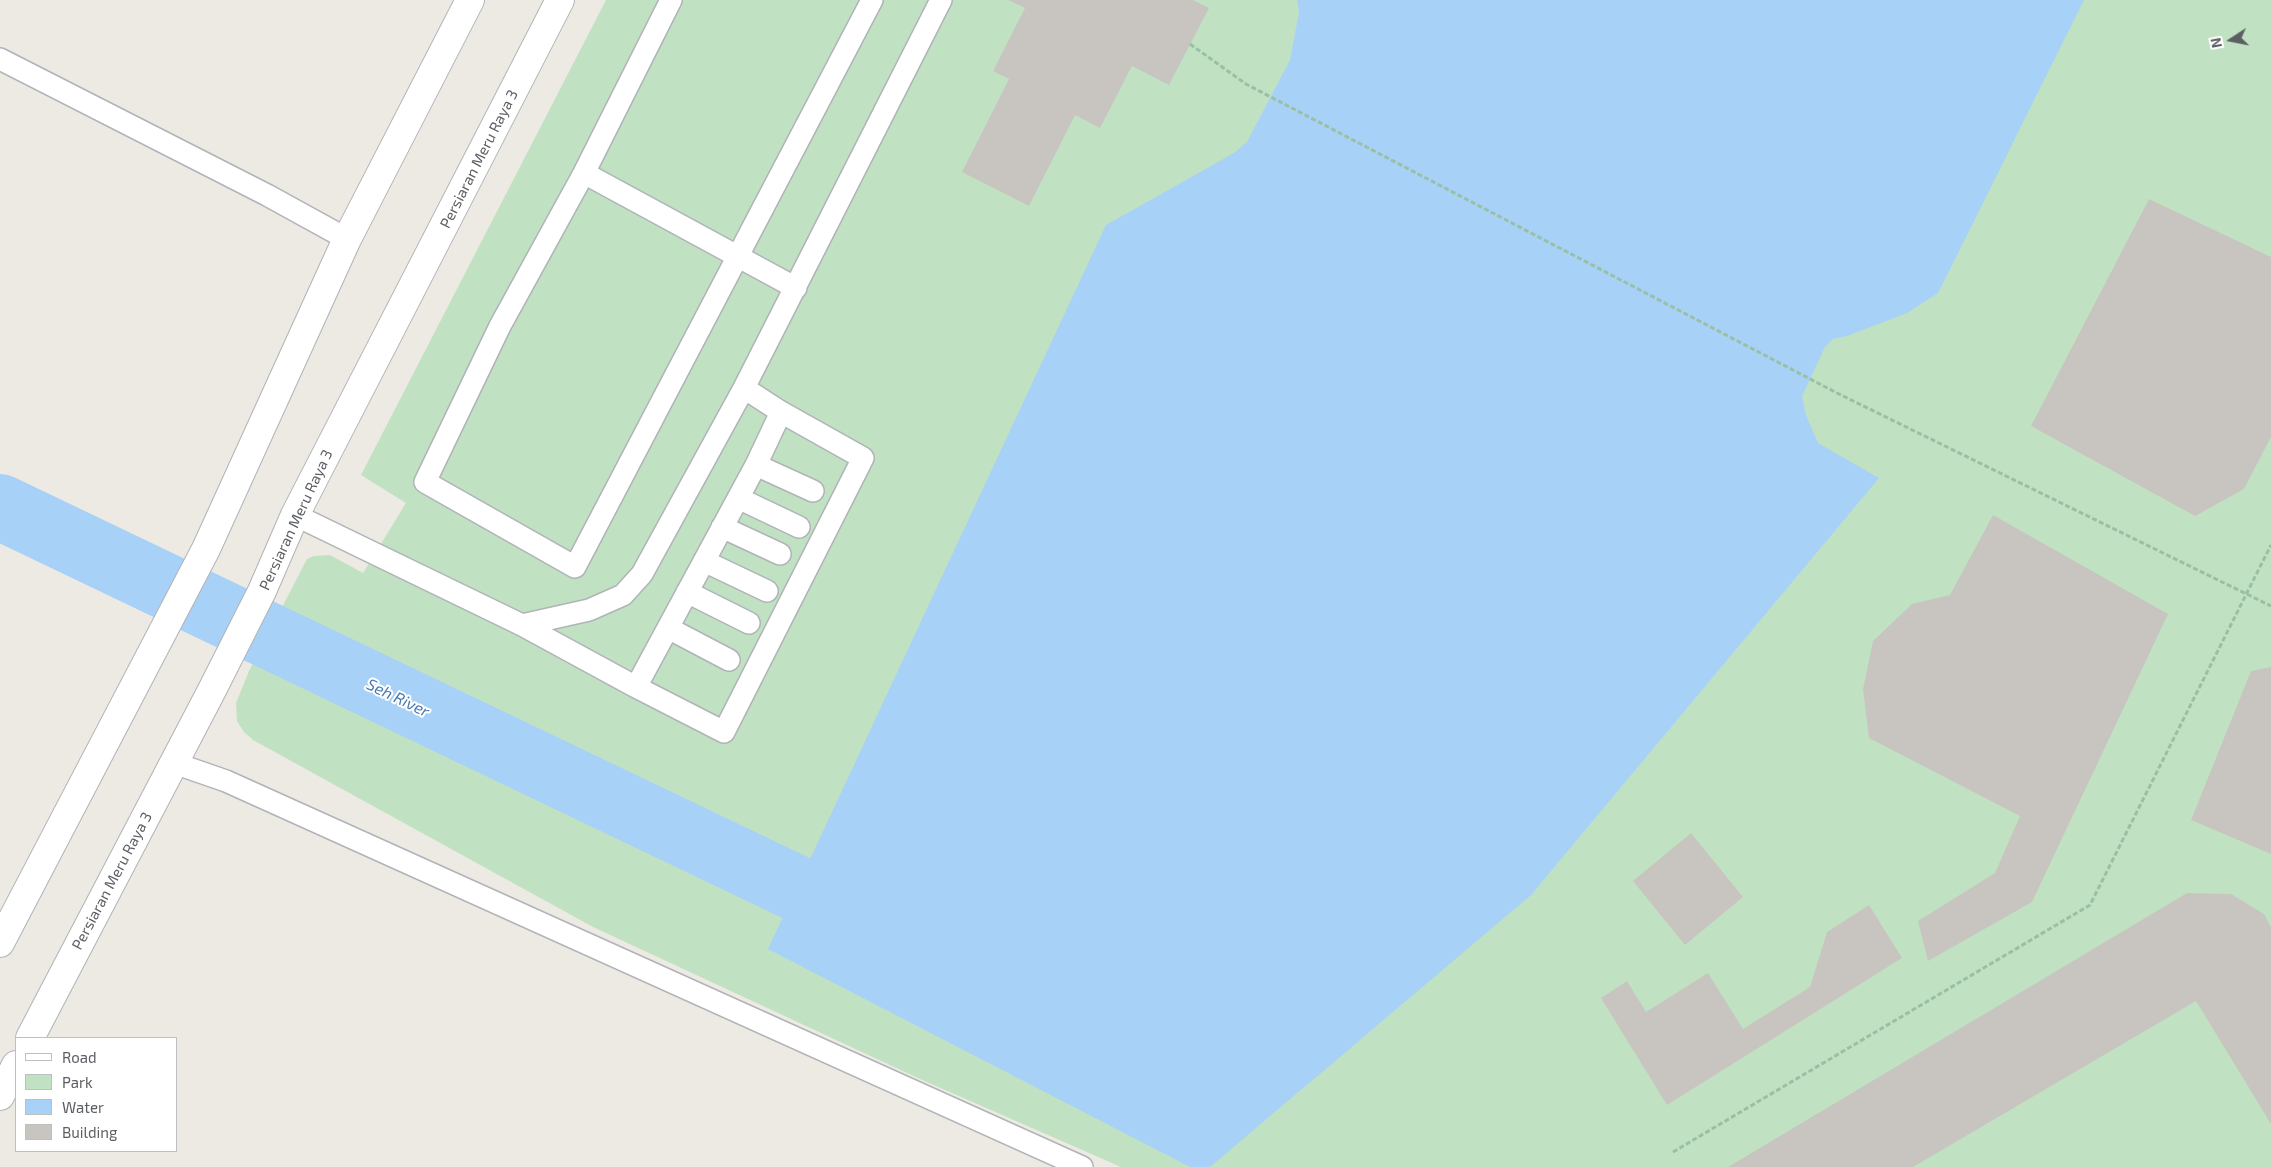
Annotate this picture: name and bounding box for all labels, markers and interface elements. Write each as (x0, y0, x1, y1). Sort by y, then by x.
north arrow (2206, 15, 2256, 65)
text: N (2206, 36, 2225, 50)
street label: Persiaran Meru Raya 3 (436, 87, 522, 231)
street label: Persiaran Meru Raya 3 (255, 447, 337, 593)
water label: Seh River (363, 675, 433, 721)
street label: Persiaran Meru Raya 3 (68, 809, 156, 953)
legend (15, 1037, 178, 1152)
text: Road (62, 1048, 97, 1066)
text: Park (62, 1073, 93, 1091)
text: Water (62, 1098, 104, 1116)
text: Building (62, 1123, 117, 1141)

